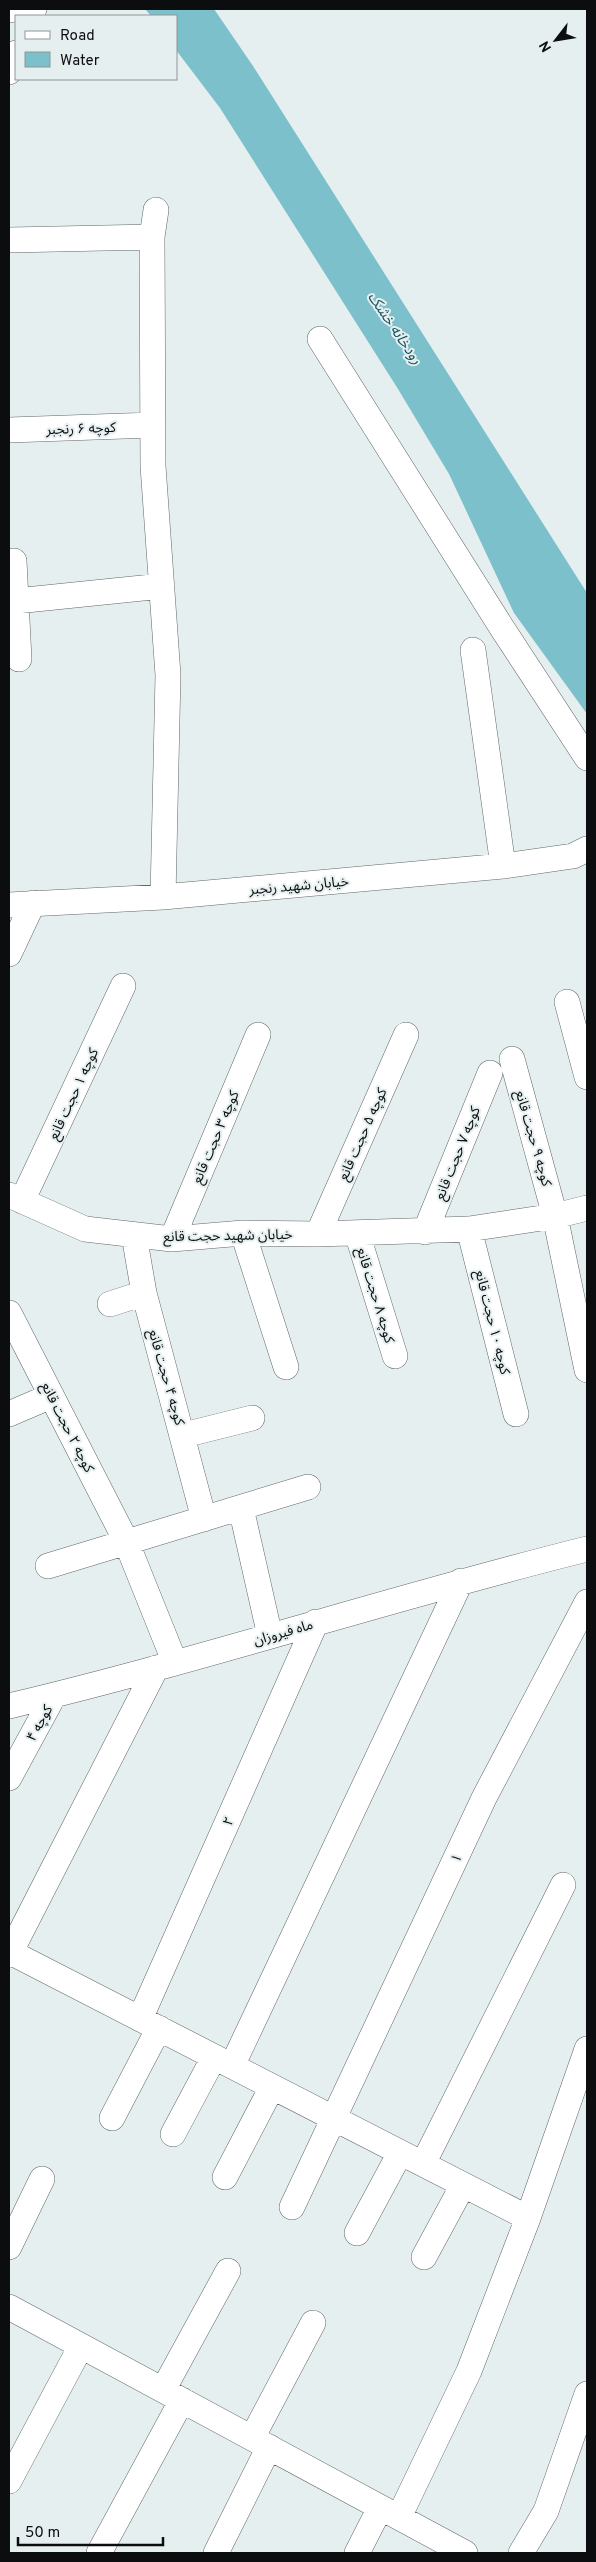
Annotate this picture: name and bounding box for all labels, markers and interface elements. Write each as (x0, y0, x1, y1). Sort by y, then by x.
legend (15, 15, 178, 80)
north arrow (531, 15, 581, 65)
text: Road (60, 27, 95, 46)
text: N (536, 37, 556, 55)
text: Water (60, 52, 100, 71)
water label: رودخانه خشک (363, 289, 425, 369)
street label: کوچه ۶ رنجبر (45, 420, 116, 439)
street label: خیابان شهید رنجبر (248, 874, 350, 899)
street label: کوچه ۱ حجت قانع (46, 1046, 104, 1144)
street label: کوچه ۵ حجت قانع (335, 1086, 392, 1184)
street label: کوچه ۳ حجت قانع (189, 1088, 245, 1187)
street label: کوچه ۹ حجت قانع (510, 1088, 554, 1189)
street label: کوچه ۷ حجت قانع (432, 1104, 486, 1203)
street label: خیابان شهید حجت قانع (163, 1227, 293, 1247)
street label: کوچه ۸ حجت قانع (351, 1245, 397, 1346)
street label: کوچه ۱۰ حجت قانع (469, 1268, 513, 1377)
street label: کوچه ۴ حجت قانع (143, 1327, 187, 1428)
street label: کوچه ۲ حجت قانع (36, 1380, 97, 1476)
street label: ماه فیروزان (252, 1617, 315, 1650)
street label: کوچه ۴ (23, 1702, 57, 1745)
street label: ۲ (220, 1814, 239, 1829)
street label: ۱ (448, 1851, 467, 1866)
scale bar (18, 2514, 162, 2546)
text: 50 m (25, 2524, 60, 2543)

